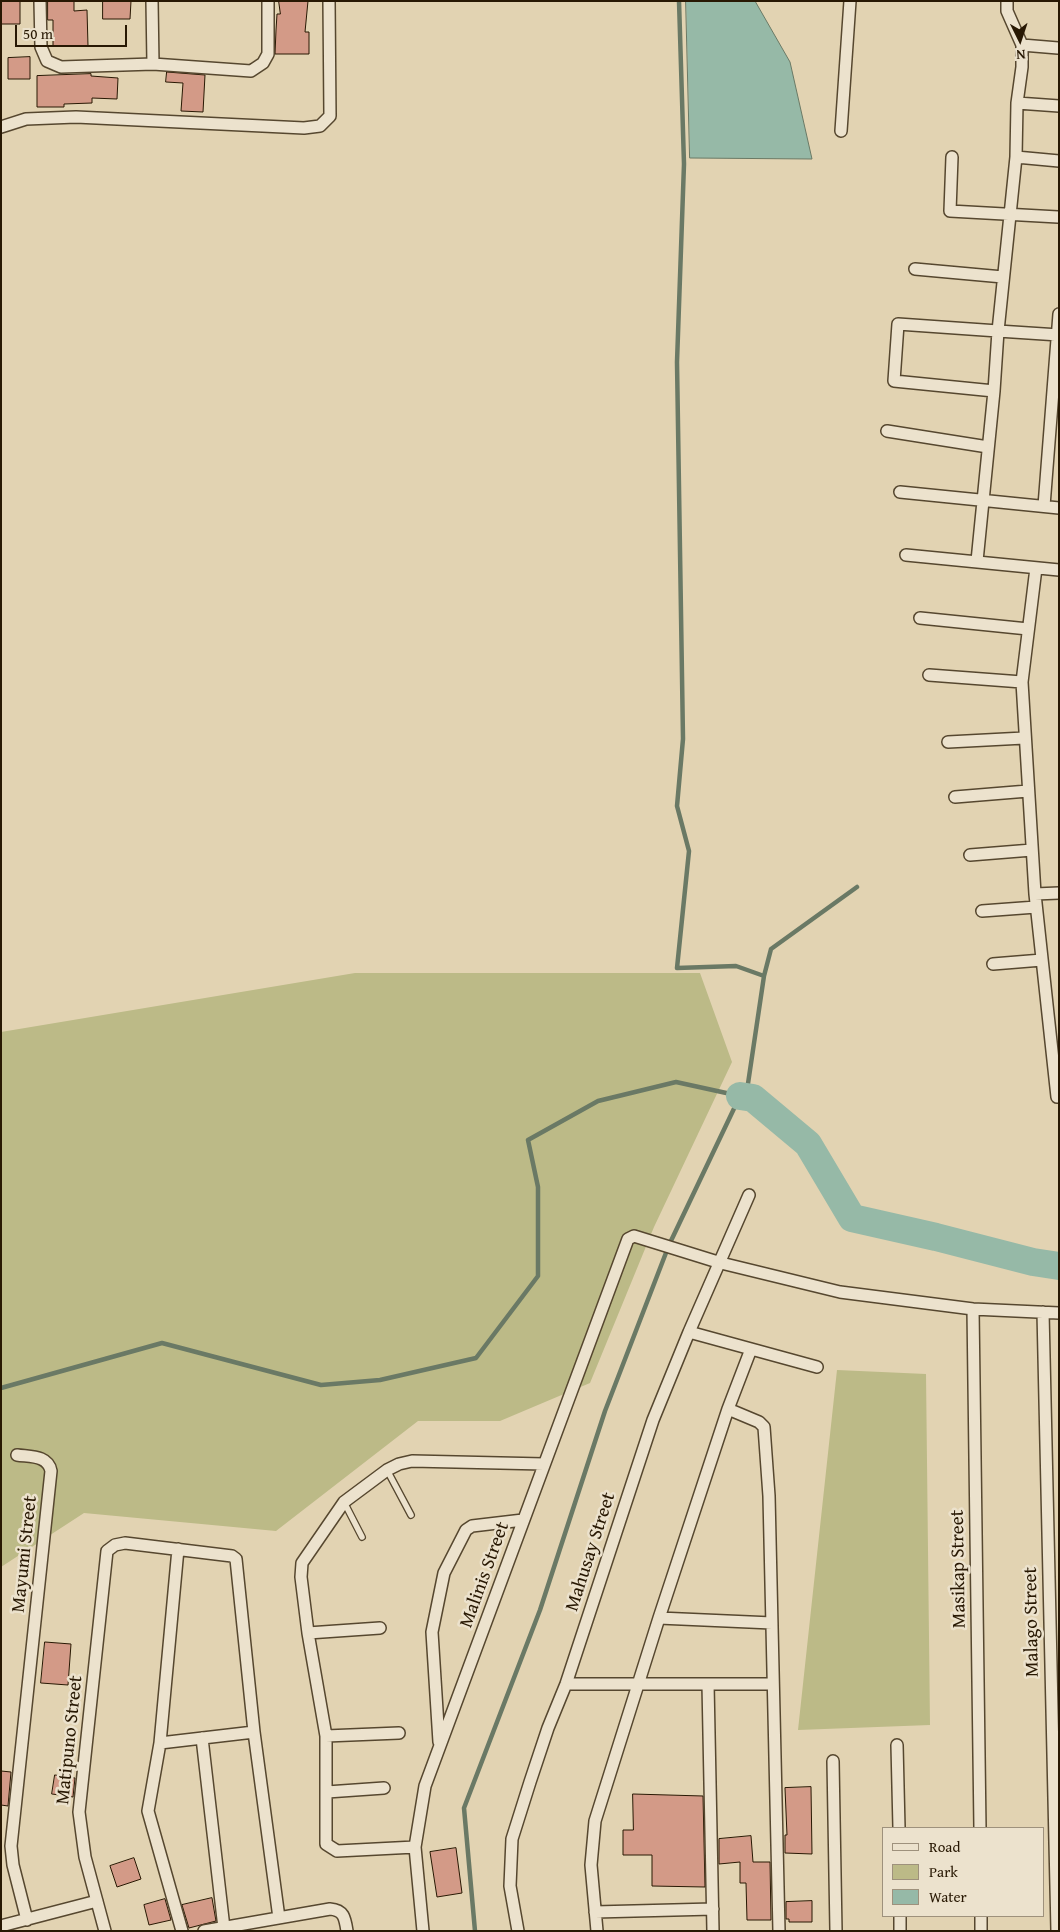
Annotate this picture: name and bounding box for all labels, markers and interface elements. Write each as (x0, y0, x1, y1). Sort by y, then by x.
scale bar (18, 15, 130, 47)
north arrow (995, 15, 1045, 65)
text: 50 m (23, 23, 53, 44)
text: N (1016, 45, 1026, 65)
street label: Mahusay Street (561, 1490, 621, 1614)
street label: Mayumi Street (8, 1494, 42, 1614)
street label: Masikap Street (947, 1510, 971, 1628)
street label: Malinis Street (455, 1519, 515, 1631)
street label: Malago Street (1020, 1567, 1044, 1677)
street label: Matipuno Street (52, 1674, 88, 1806)
legend (882, 1827, 1045, 1917)
text: Road (929, 1836, 960, 1857)
text: Park (929, 1861, 958, 1882)
text: Water (929, 1886, 967, 1907)

